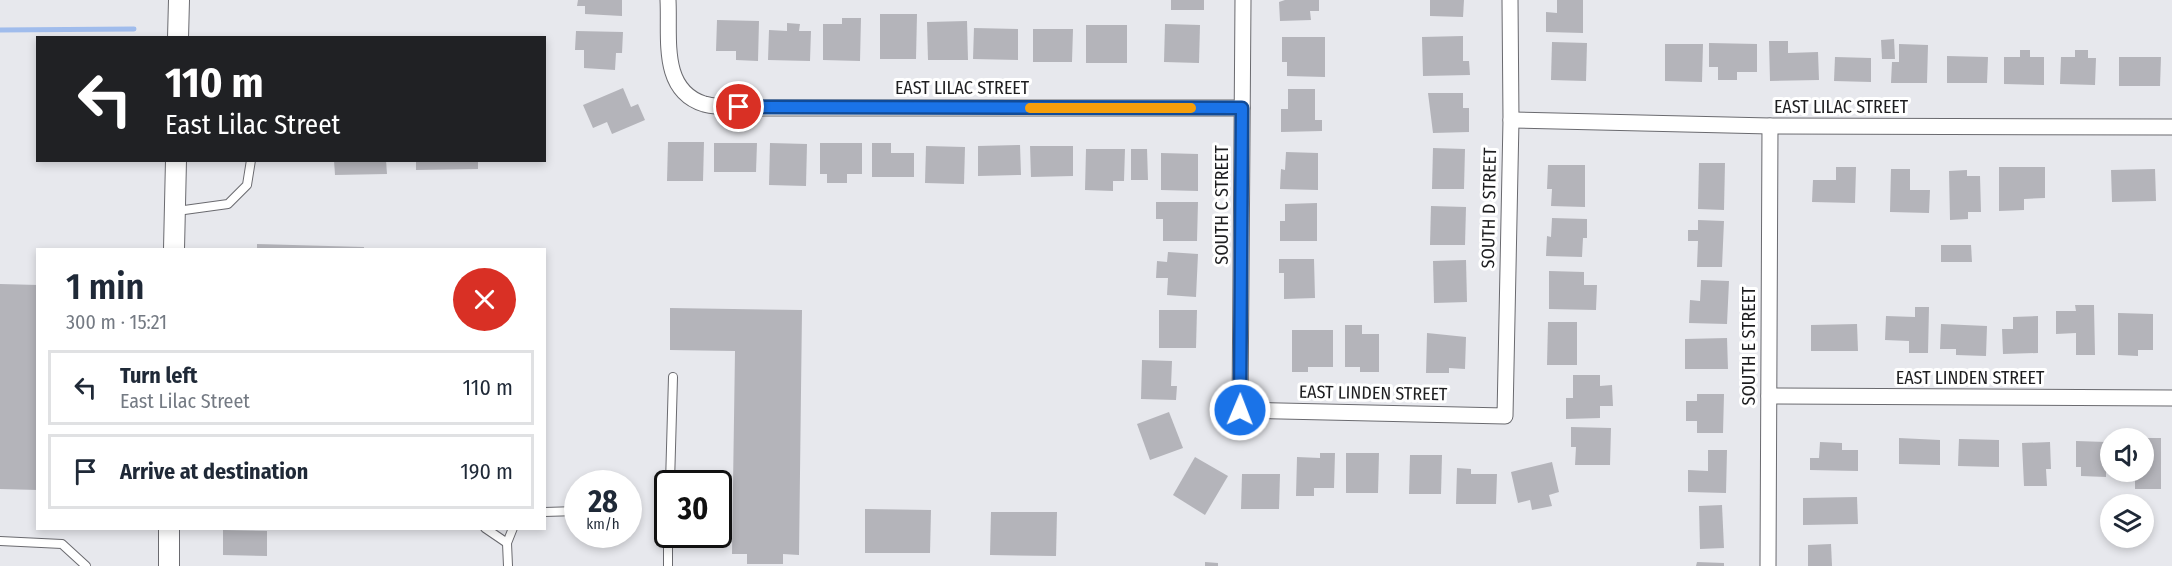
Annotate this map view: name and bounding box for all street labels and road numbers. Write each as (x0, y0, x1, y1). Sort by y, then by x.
street label: EAST LILAC STREET (895, 77, 1030, 99)
street label: EAST LILAC STREET (1774, 96, 1909, 118)
street label: SOUTH C STREET (1211, 145, 1233, 265)
street label: SOUTH D STREET (1477, 147, 1501, 269)
street label: SOUTH E STREET (1738, 286, 1760, 405)
street label: EAST LINDEN STREET (1896, 367, 2045, 389)
street label: EAST LINDEN STREET (1299, 381, 1448, 405)

